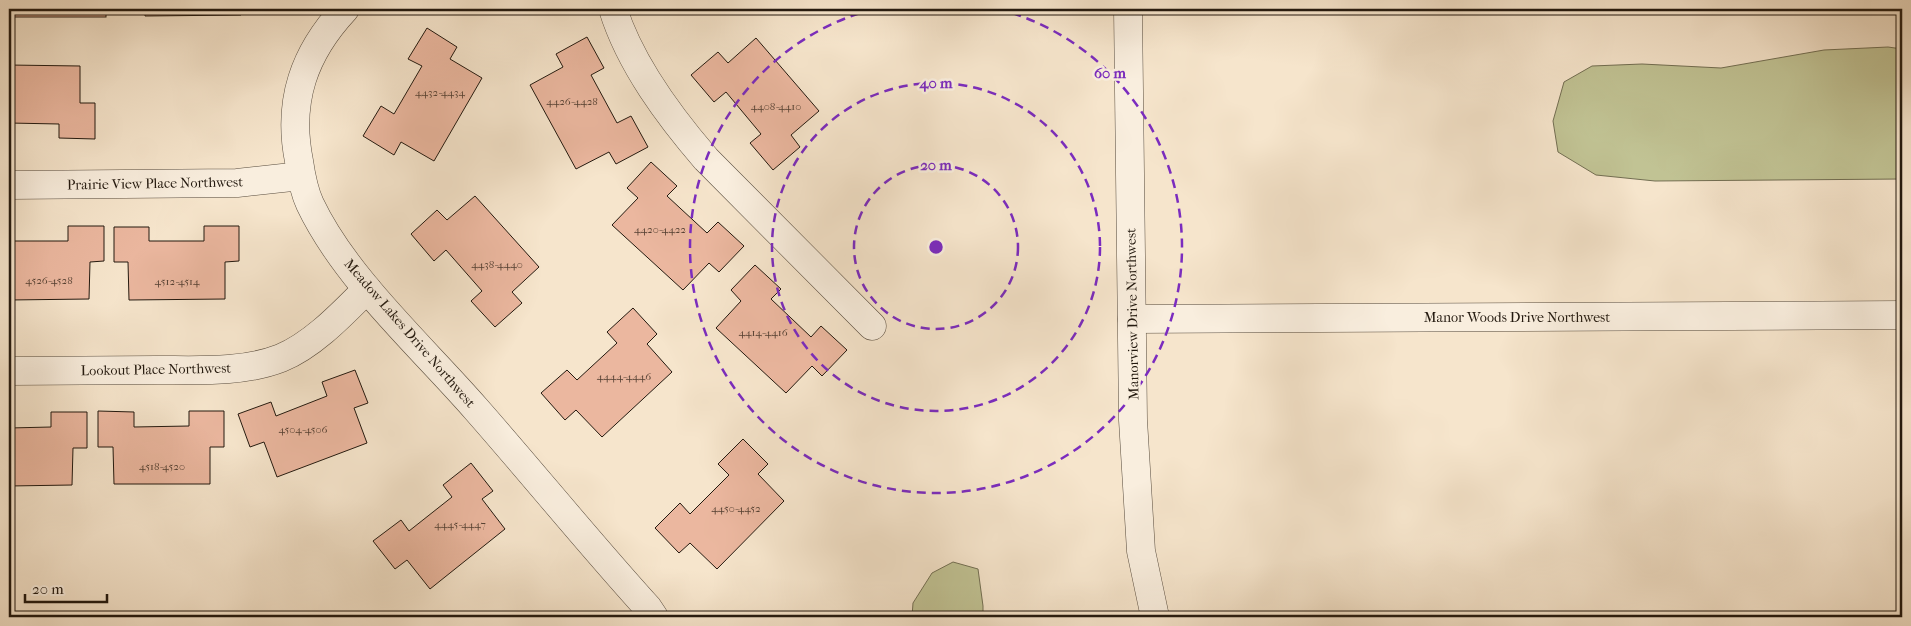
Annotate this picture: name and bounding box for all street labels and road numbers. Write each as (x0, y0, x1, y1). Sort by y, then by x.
street label: Prairie View Place Northwest (67, 173, 243, 194)
street label: Manorview Drive Northwest (1123, 228, 1142, 400)
street label: Meadow Lakes Drive Northwest (340, 256, 479, 411)
street label: Manor Woods Drive Northwest (1424, 309, 1610, 326)
street label: Lookout Place Northwest (81, 360, 231, 379)

